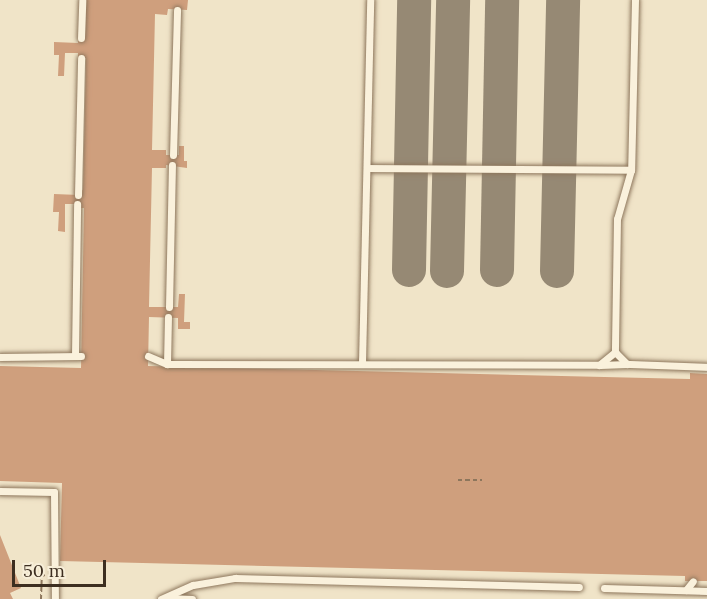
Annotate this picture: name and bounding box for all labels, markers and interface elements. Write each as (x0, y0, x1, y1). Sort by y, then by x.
scale bar (15, 548, 110, 586)
text: 50 m (23, 559, 65, 582)

